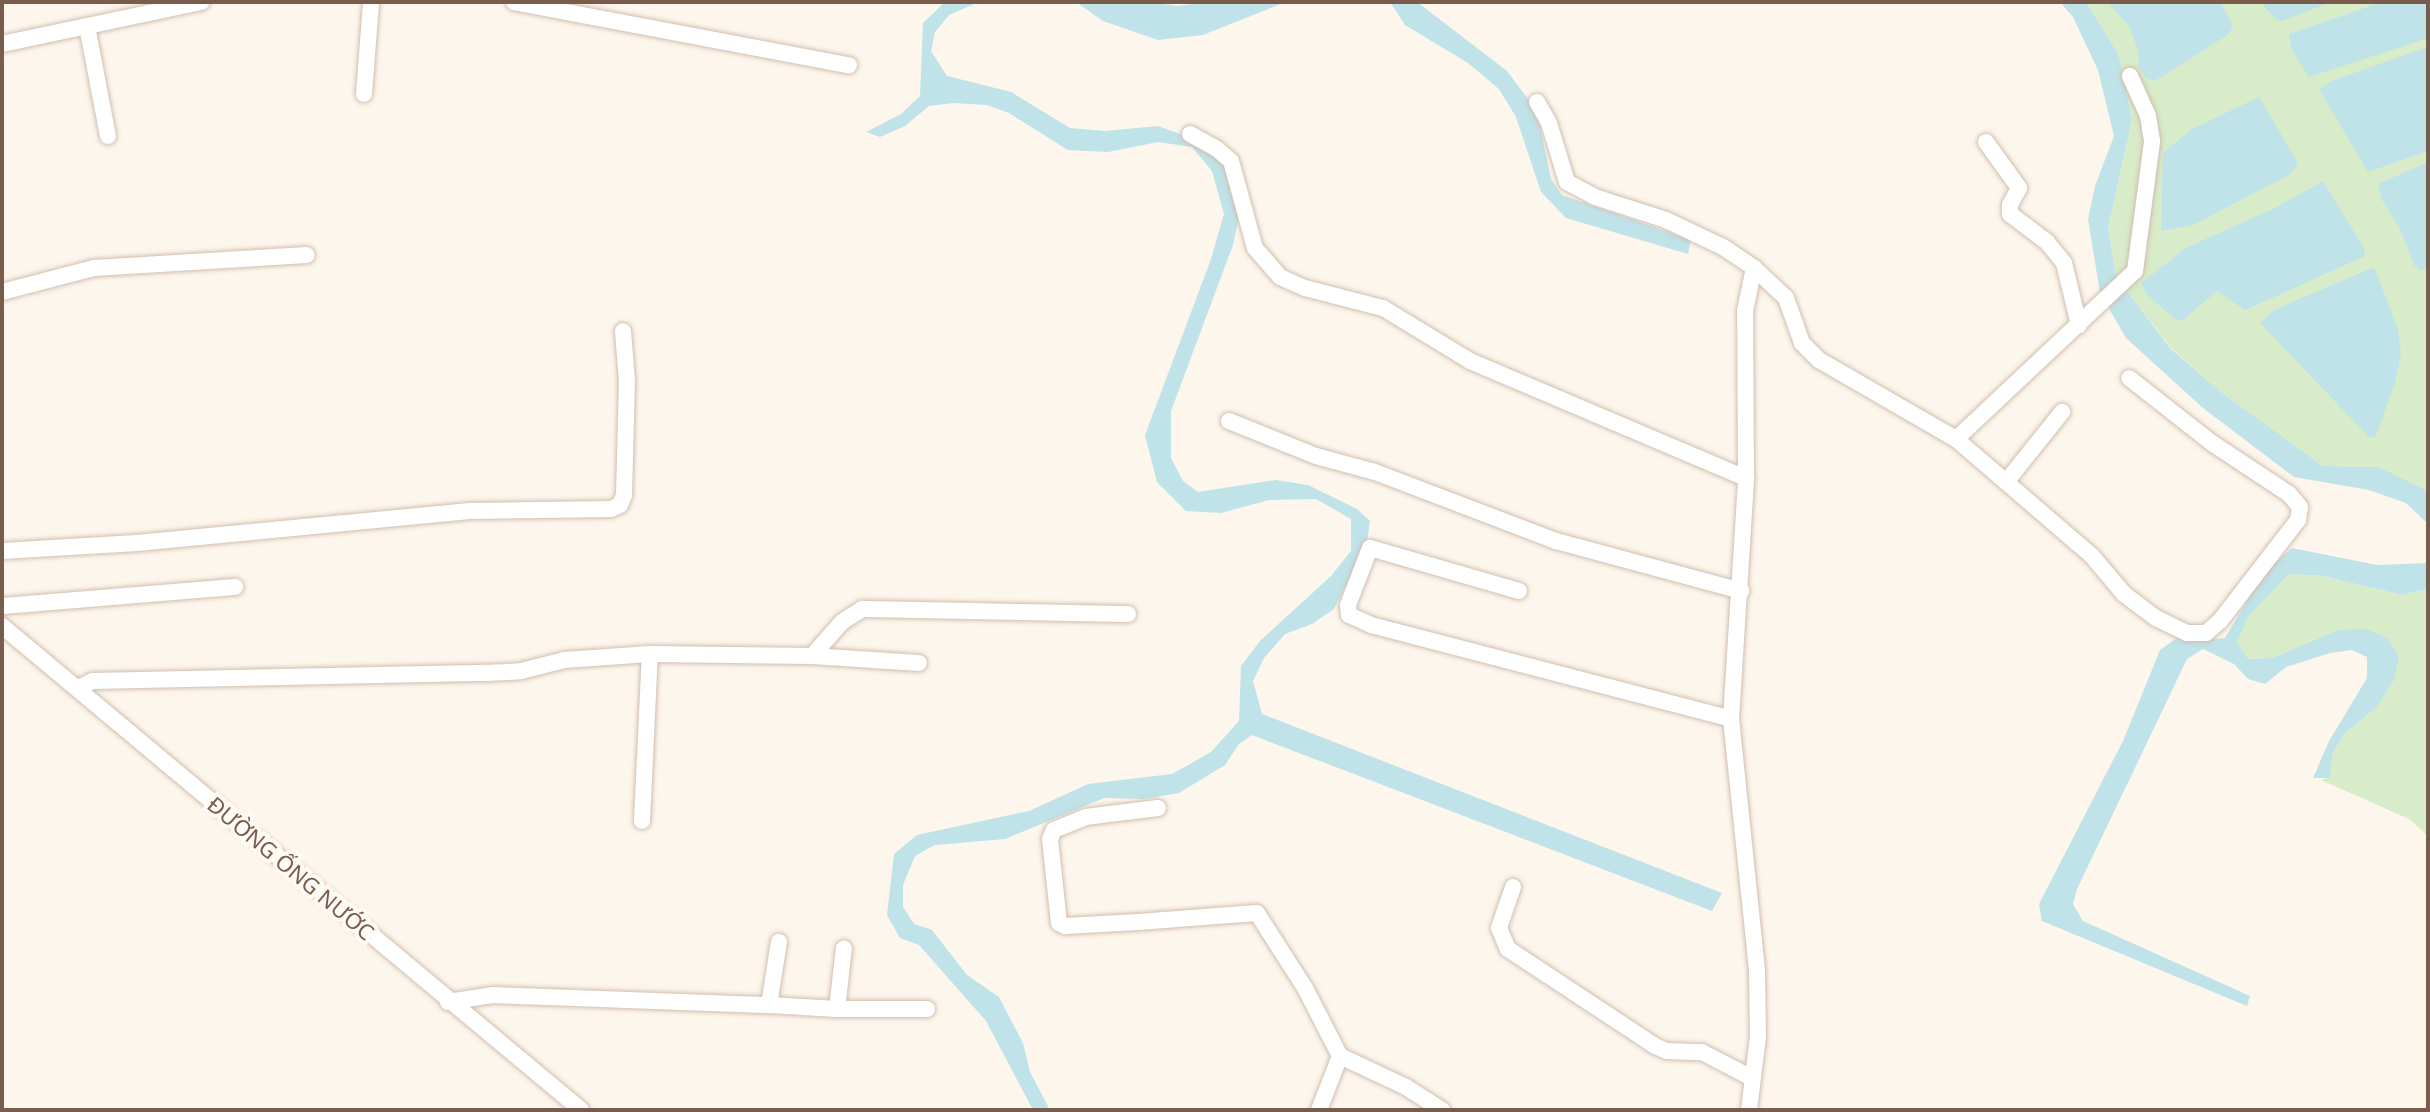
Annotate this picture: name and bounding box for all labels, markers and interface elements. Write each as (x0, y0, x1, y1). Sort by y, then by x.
street label: ĐƯỜNG ỐNG NƯỚC (202, 791, 380, 945)

